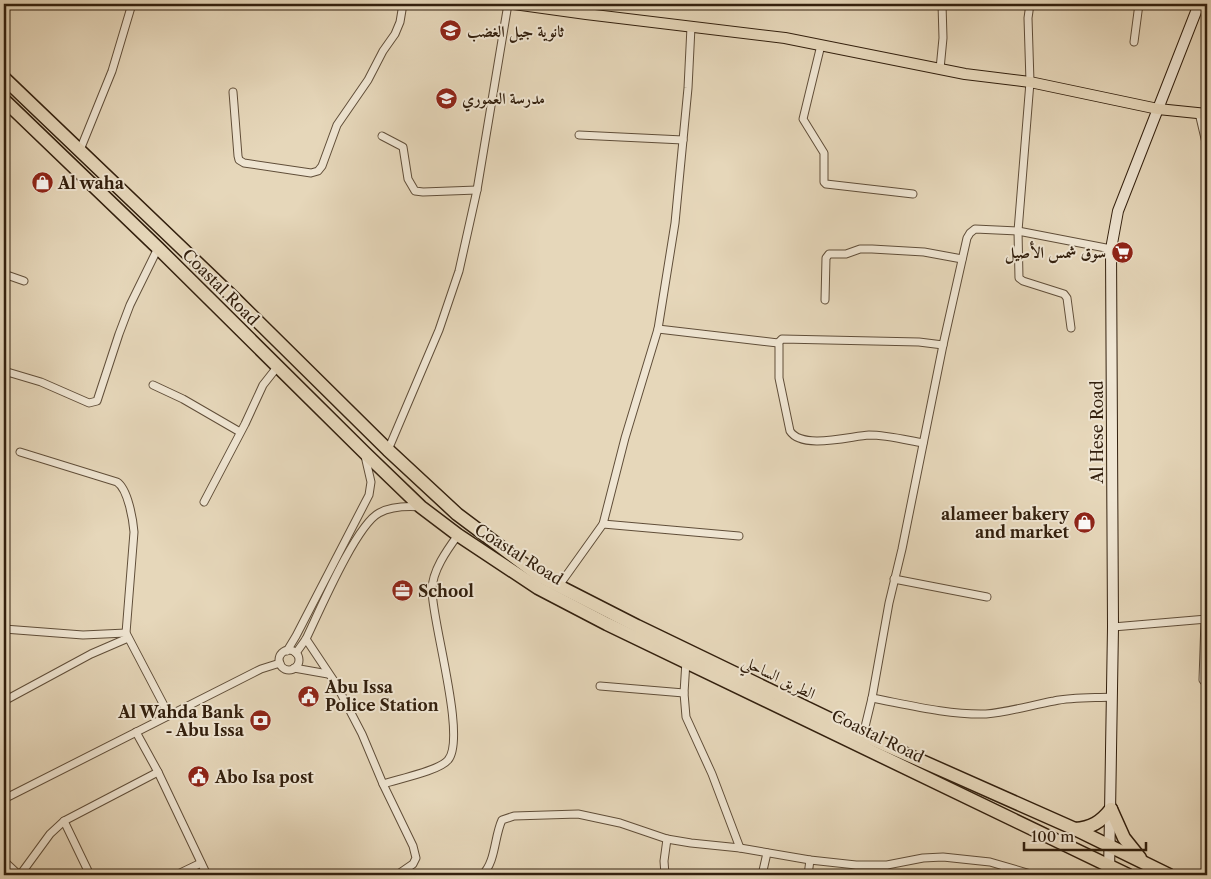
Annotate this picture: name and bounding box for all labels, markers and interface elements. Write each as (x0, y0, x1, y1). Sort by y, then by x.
school or university icon: ثانوية جيل الغضب (439, 19, 463, 43)
place label: ثانوية جيل الغضب (467, 21, 565, 43)
school or university icon: مدرسة العموري (434, 86, 458, 110)
place label: مدرسة العموري (462, 88, 545, 112)
shop icon: Al waha (30, 171, 54, 195)
place label: Al waha (57, 173, 125, 193)
supermarket icon: سوق شمس الأصيل (1110, 240, 1134, 264)
place label: سوق شمس الأصيل (1005, 241, 1106, 264)
street label: Coastal Road (179, 245, 264, 330)
street label: Al Hese Road (1087, 380, 1107, 484)
place label: alameer bakery and market (941, 504, 1070, 542)
shop icon: alameer bakery and market (1073, 511, 1097, 535)
street label: Coastal Road (471, 519, 567, 589)
office icon: School (390, 579, 414, 603)
place label: School (418, 581, 474, 601)
street label: الطريق الساحلي (737, 651, 819, 709)
place label: Abu Issa Police Station (324, 677, 439, 715)
public building icon: Abu Issa Police Station (297, 684, 321, 708)
place label: Al Wahda Bank - Abu Issa (117, 702, 245, 740)
street label: Coastal Road (829, 705, 928, 767)
bank icon: Al Wahda Bank - Abu Issa (248, 709, 272, 733)
public building icon: Abo Isa post (187, 765, 211, 789)
place label: Abo Isa post (214, 767, 314, 787)
scale bar (1024, 819, 1146, 851)
text: 100 m (1031, 827, 1074, 846)

